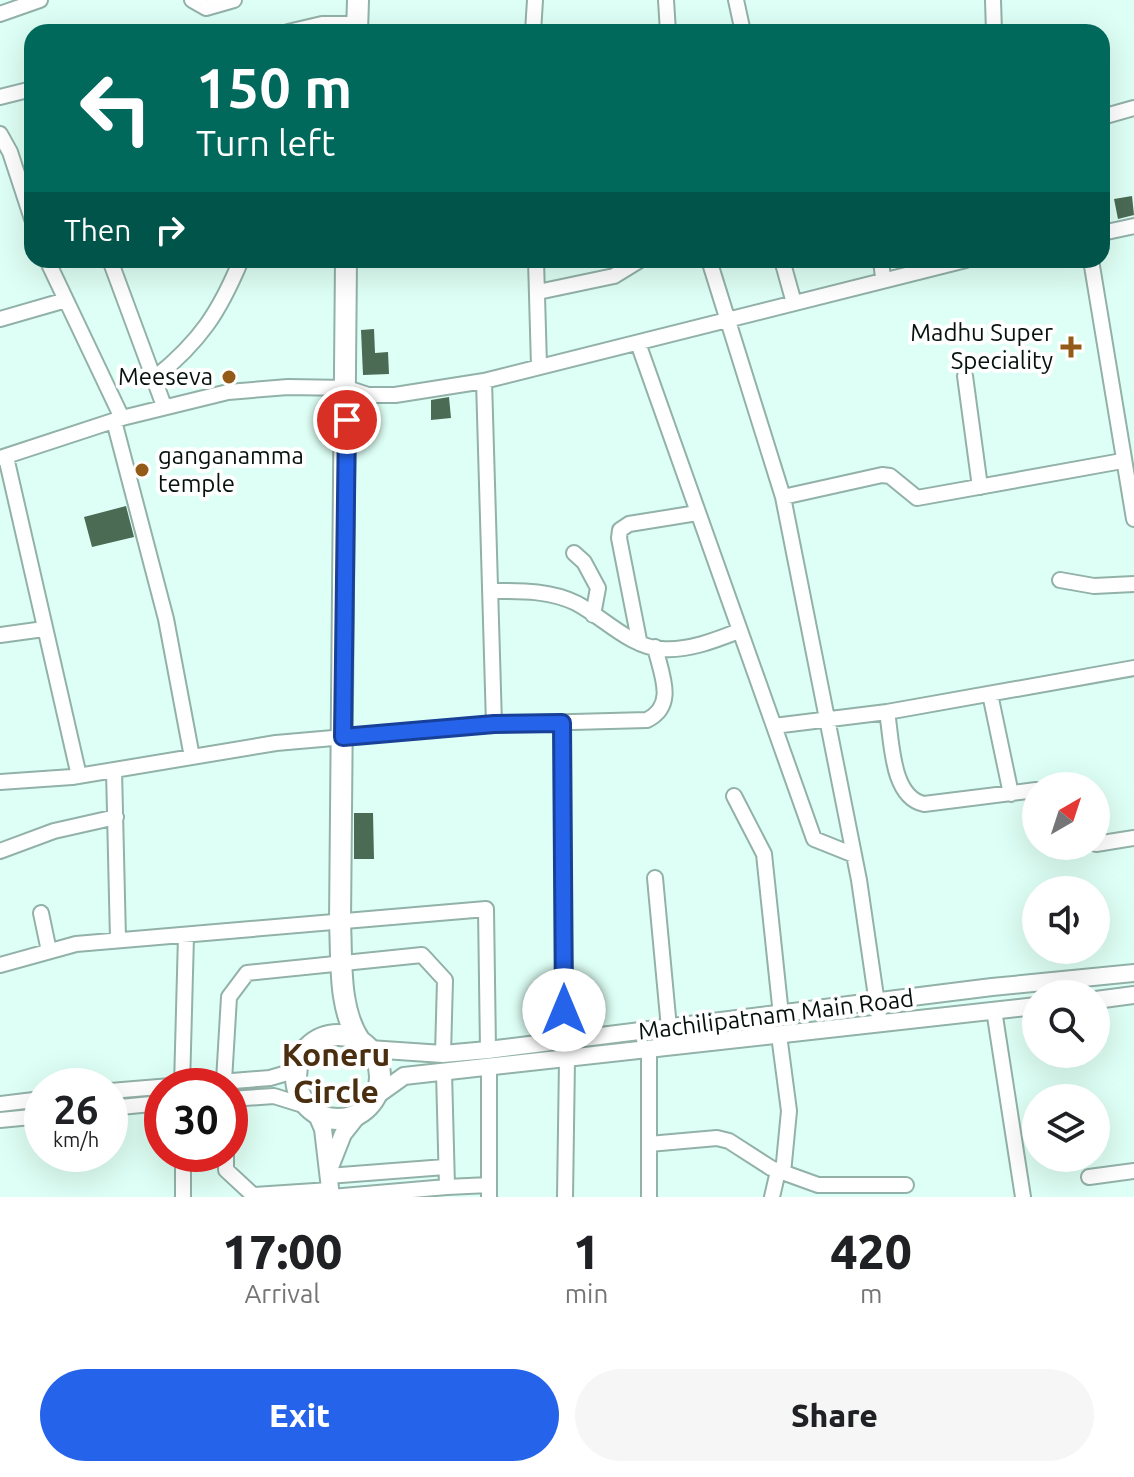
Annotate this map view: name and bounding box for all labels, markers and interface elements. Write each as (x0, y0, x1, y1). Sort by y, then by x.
icon: left (64, 56, 168, 160)
text: 150 m (196, 56, 352, 119)
text: Turn left (196, 122, 335, 163)
icon: right (148, 208, 192, 252)
text: Then (64, 213, 132, 247)
place label: Madhu Super Speciality (910, 319, 1053, 374)
marker: Madhu Super Speciality (1060, 336, 1082, 358)
place label: Meeseva (118, 363, 213, 390)
marker: Meeseva (220, 368, 238, 386)
pin (313, 386, 381, 454)
icon: arrive (325, 398, 369, 442)
place label: ganganamma temple (158, 442, 304, 497)
marker: ganganamma temple (133, 461, 151, 479)
north arrow (1022, 772, 1110, 860)
map controls (1022, 772, 1110, 1172)
button: sound (1022, 876, 1110, 964)
position arrow (522, 968, 606, 1052)
button: search (1022, 980, 1110, 1068)
street label: Machilipatnam Main Road (637, 984, 915, 1045)
district label: Koneru Circle (282, 1036, 390, 1109)
speed limit sign: 30 (144, 1068, 248, 1172)
button: layers (1022, 1084, 1110, 1172)
text: 26 (53, 1087, 99, 1132)
text: km/h (53, 1128, 99, 1151)
text: 17:00 (222, 1224, 342, 1278)
text: 1 (573, 1224, 600, 1278)
text: 420 (831, 1224, 912, 1278)
text: Arrival (244, 1279, 320, 1308)
text: min (565, 1279, 608, 1308)
text: m (860, 1279, 882, 1308)
button: Exit (40, 1369, 559, 1461)
button: Share (575, 1369, 1094, 1461)

